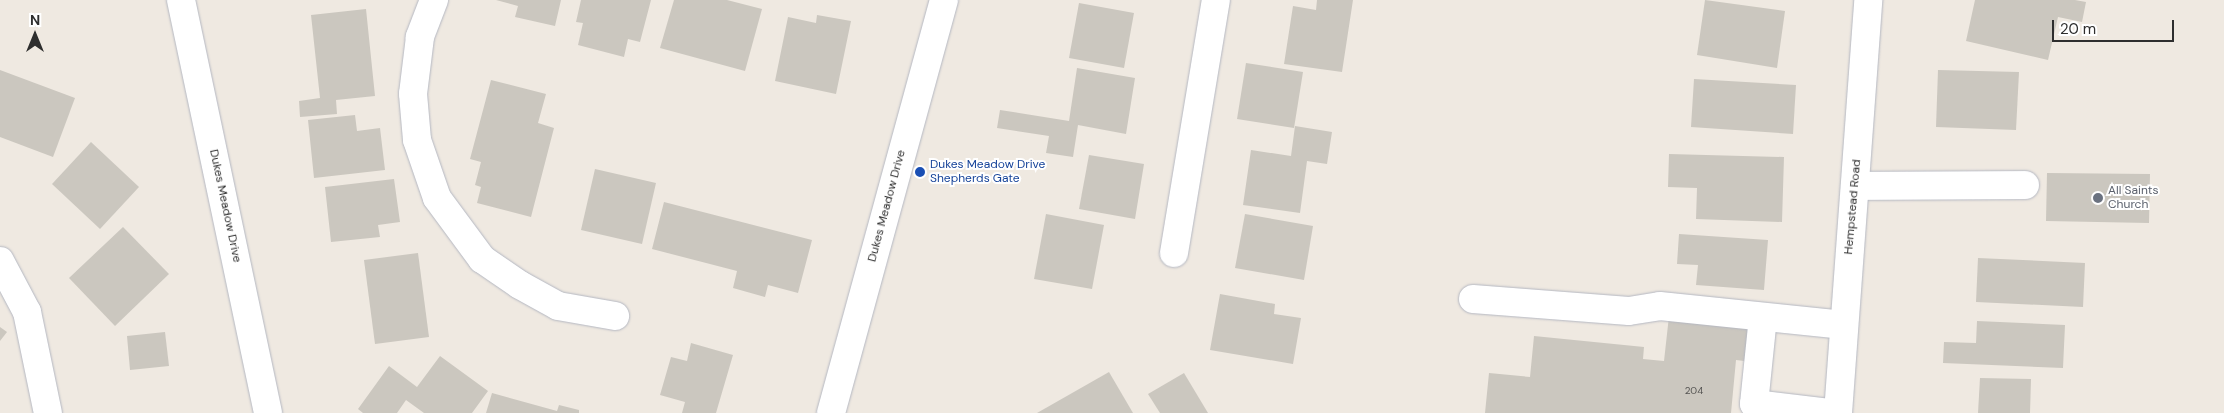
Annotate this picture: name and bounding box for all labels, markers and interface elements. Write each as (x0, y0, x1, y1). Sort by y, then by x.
north arrow (10, 10, 60, 60)
scale bar (2054, 10, 2176, 42)
text: N (30, 11, 40, 29)
text: 20 m (2060, 19, 2096, 39)
street label: Dukes Meadow Drive (206, 148, 244, 264)
street label: Dukes Meadow Drive (865, 148, 909, 264)
place label: Dukes Meadow Drive Shepherds Gate (930, 158, 1045, 186)
street label: Hempstead Road (1842, 159, 1864, 255)
marker: Dukes Meadow Drive Shepherds Gate (914, 166, 926, 178)
place label: All Saints Church (2108, 184, 2158, 212)
marker: All Saints Church (2092, 192, 2104, 204)
house number: 204 (1685, 385, 1703, 397)

